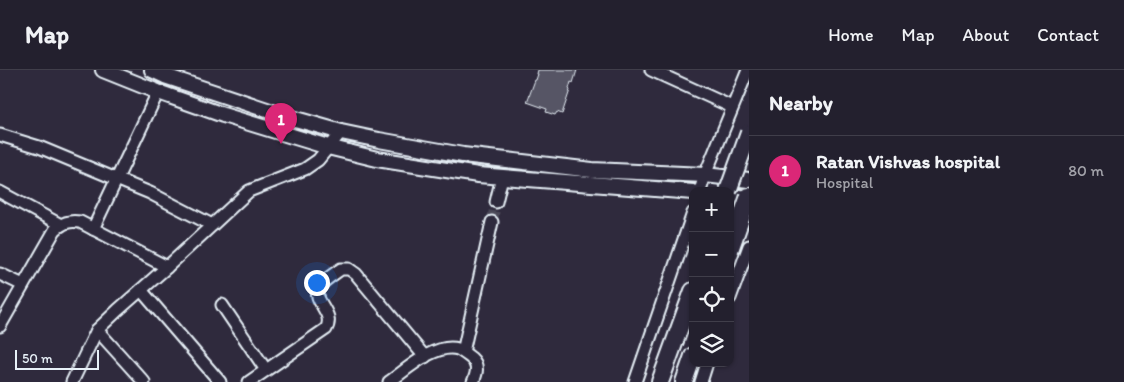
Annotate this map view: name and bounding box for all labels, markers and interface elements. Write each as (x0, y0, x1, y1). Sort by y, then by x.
text: Map (25, 20, 69, 49)
text: Home (828, 24, 874, 46)
text: Map (902, 24, 935, 46)
text: About (963, 24, 1009, 46)
text: Contact (1037, 24, 1099, 46)
text: Nearby (769, 90, 833, 115)
pin: 1 (265, 103, 297, 144)
text: Ratan Vishvas hospital (816, 150, 1000, 173)
text: 1 (781, 161, 789, 180)
text: 80 m (1068, 161, 1104, 180)
text: Hospital (816, 173, 873, 192)
map controls (689, 187, 734, 367)
button: + (689, 187, 734, 232)
button: − (689, 232, 734, 277)
your location (304, 270, 330, 296)
button: locate (689, 277, 734, 322)
button: layers (689, 322, 734, 367)
scale bar (15, 347, 99, 370)
text: 50 m (22, 350, 53, 367)

